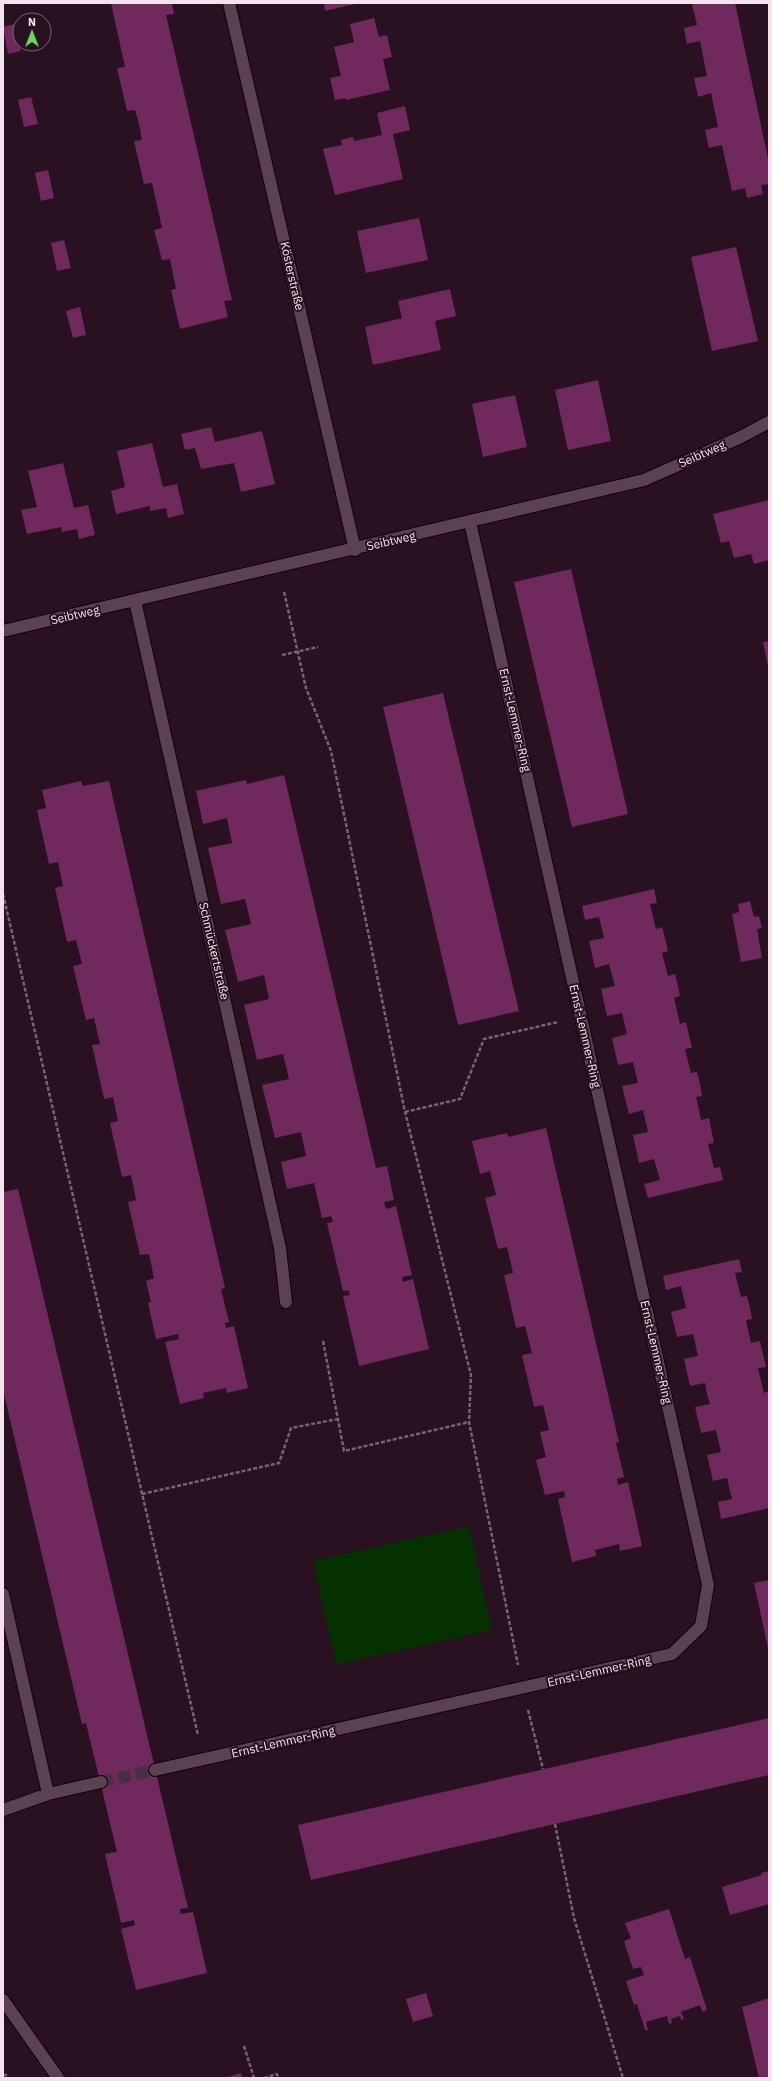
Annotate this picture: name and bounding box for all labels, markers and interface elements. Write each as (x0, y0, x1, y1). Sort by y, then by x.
north arrow (12, 12, 52, 52)
text: N (28, 15, 36, 29)
street label: Kösterstraße (277, 240, 308, 312)
street label: Seibtweg (676, 436, 728, 471)
street label: Seibtweg (365, 527, 417, 553)
street label: Seibtweg (49, 601, 101, 627)
street label: Ernst-Lemmer-Ring (496, 667, 535, 774)
street label: Schmückertstraße (196, 901, 233, 1001)
street label: Ernst-Lemmer-Ring (566, 983, 605, 1090)
street label: Ernst-Lemmer-Ring (637, 1299, 676, 1406)
street label: Ernst-Lemmer-Ring (546, 1651, 653, 1690)
street label: Ernst-Lemmer-Ring (230, 1722, 337, 1761)

